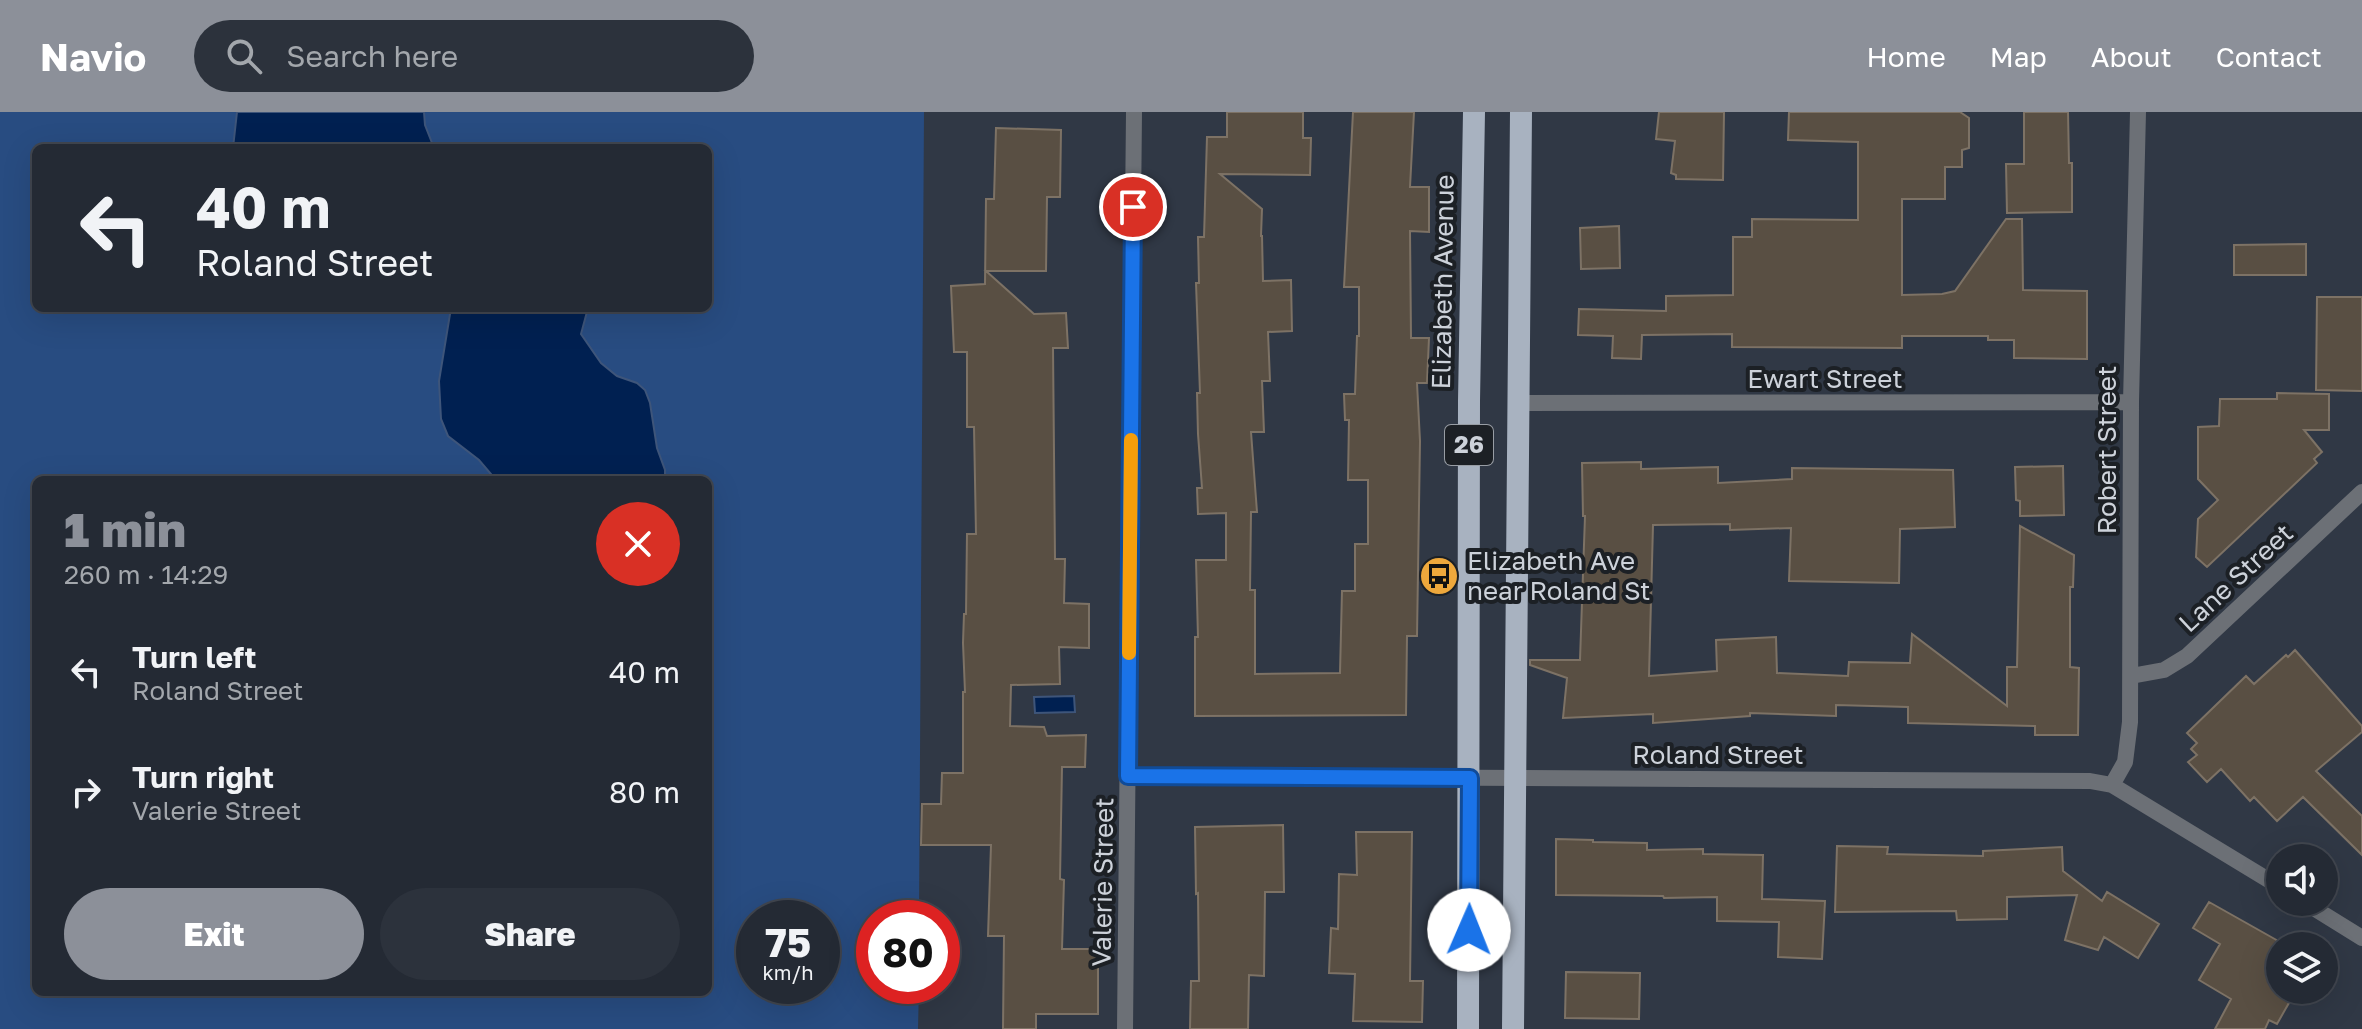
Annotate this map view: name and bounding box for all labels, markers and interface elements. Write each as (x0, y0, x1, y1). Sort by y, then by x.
search box (194, 20, 754, 92)
text: Navio (40, 34, 146, 79)
icon: search (222, 34, 266, 78)
text: Search here (286, 38, 458, 74)
text: Home (1867, 40, 1946, 73)
text: Map (1990, 40, 2047, 73)
text: About (2091, 40, 2172, 73)
text: Contact (2216, 40, 2322, 73)
text: 40 m (196, 173, 330, 240)
pin (1099, 173, 1167, 241)
street label: Elizabeth Avenue (1425, 174, 1460, 390)
icon: left (64, 176, 168, 280)
icon: arrive (1111, 185, 1155, 229)
text: Roland Street (196, 241, 433, 284)
street label: Ewart Street (1747, 363, 1903, 394)
street label: Robert Street (2091, 366, 2122, 534)
road number: 26 (1445, 425, 1493, 465)
text: 1 min (64, 500, 186, 558)
button: close (596, 502, 680, 586)
street label: Lane Street (2172, 517, 2299, 638)
place label: Elizabeth Ave near Roland St (1467, 545, 1650, 606)
bus stop icon: Elizabeth Ave near Roland St (1418, 555, 1460, 597)
text: 260 m · 14:29 (64, 559, 228, 590)
text: Turn left (132, 639, 257, 675)
icon: left (64, 650, 108, 694)
text: 40 m (609, 654, 680, 690)
text: Roland Street (132, 675, 303, 706)
street label: Roland Street (1632, 739, 1804, 770)
text: Turn right (132, 759, 274, 795)
icon: right (64, 770, 108, 814)
text: 80 m (609, 774, 680, 810)
text: Valerie Street (132, 795, 301, 826)
street label: Valerie Street (1086, 797, 1119, 967)
map controls (2266, 844, 2338, 1004)
button: sound (2266, 844, 2338, 916)
button: Exit (64, 888, 364, 980)
button: Share (380, 888, 680, 980)
position arrow (1427, 888, 1511, 972)
speed limit sign: 80 (856, 900, 960, 1004)
text: 75 (765, 918, 811, 966)
button: layers (2266, 932, 2338, 1004)
text: km/h (763, 960, 813, 984)

